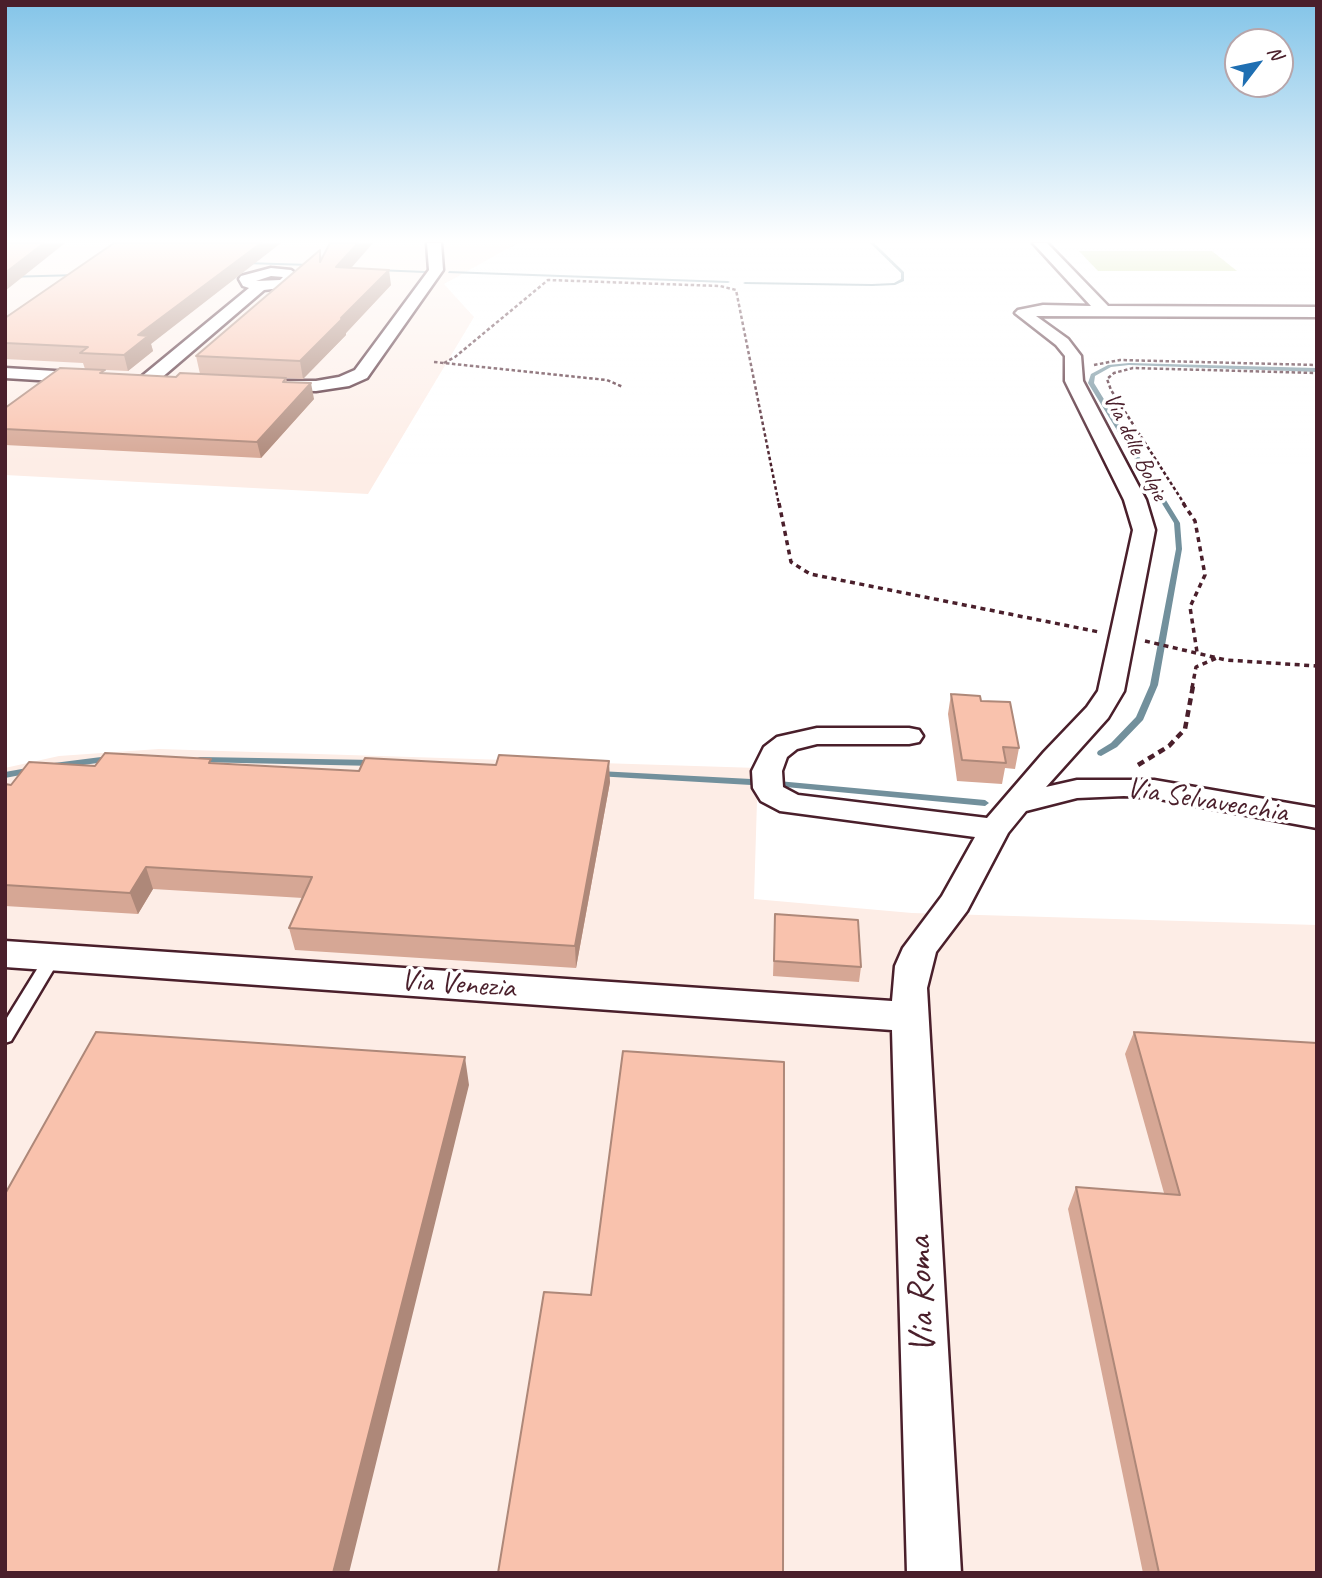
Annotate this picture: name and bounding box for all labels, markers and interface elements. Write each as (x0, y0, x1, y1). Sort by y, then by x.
north arrow (1224, 28, 1294, 98)
text: N (1262, 42, 1288, 64)
street label: Via delle Bolgie (1097, 388, 1173, 506)
street label: Via Selvavecchia (1124, 770, 1290, 832)
street label: Via Venezia (400, 963, 516, 1007)
street label: Via Roma (898, 1236, 946, 1354)

